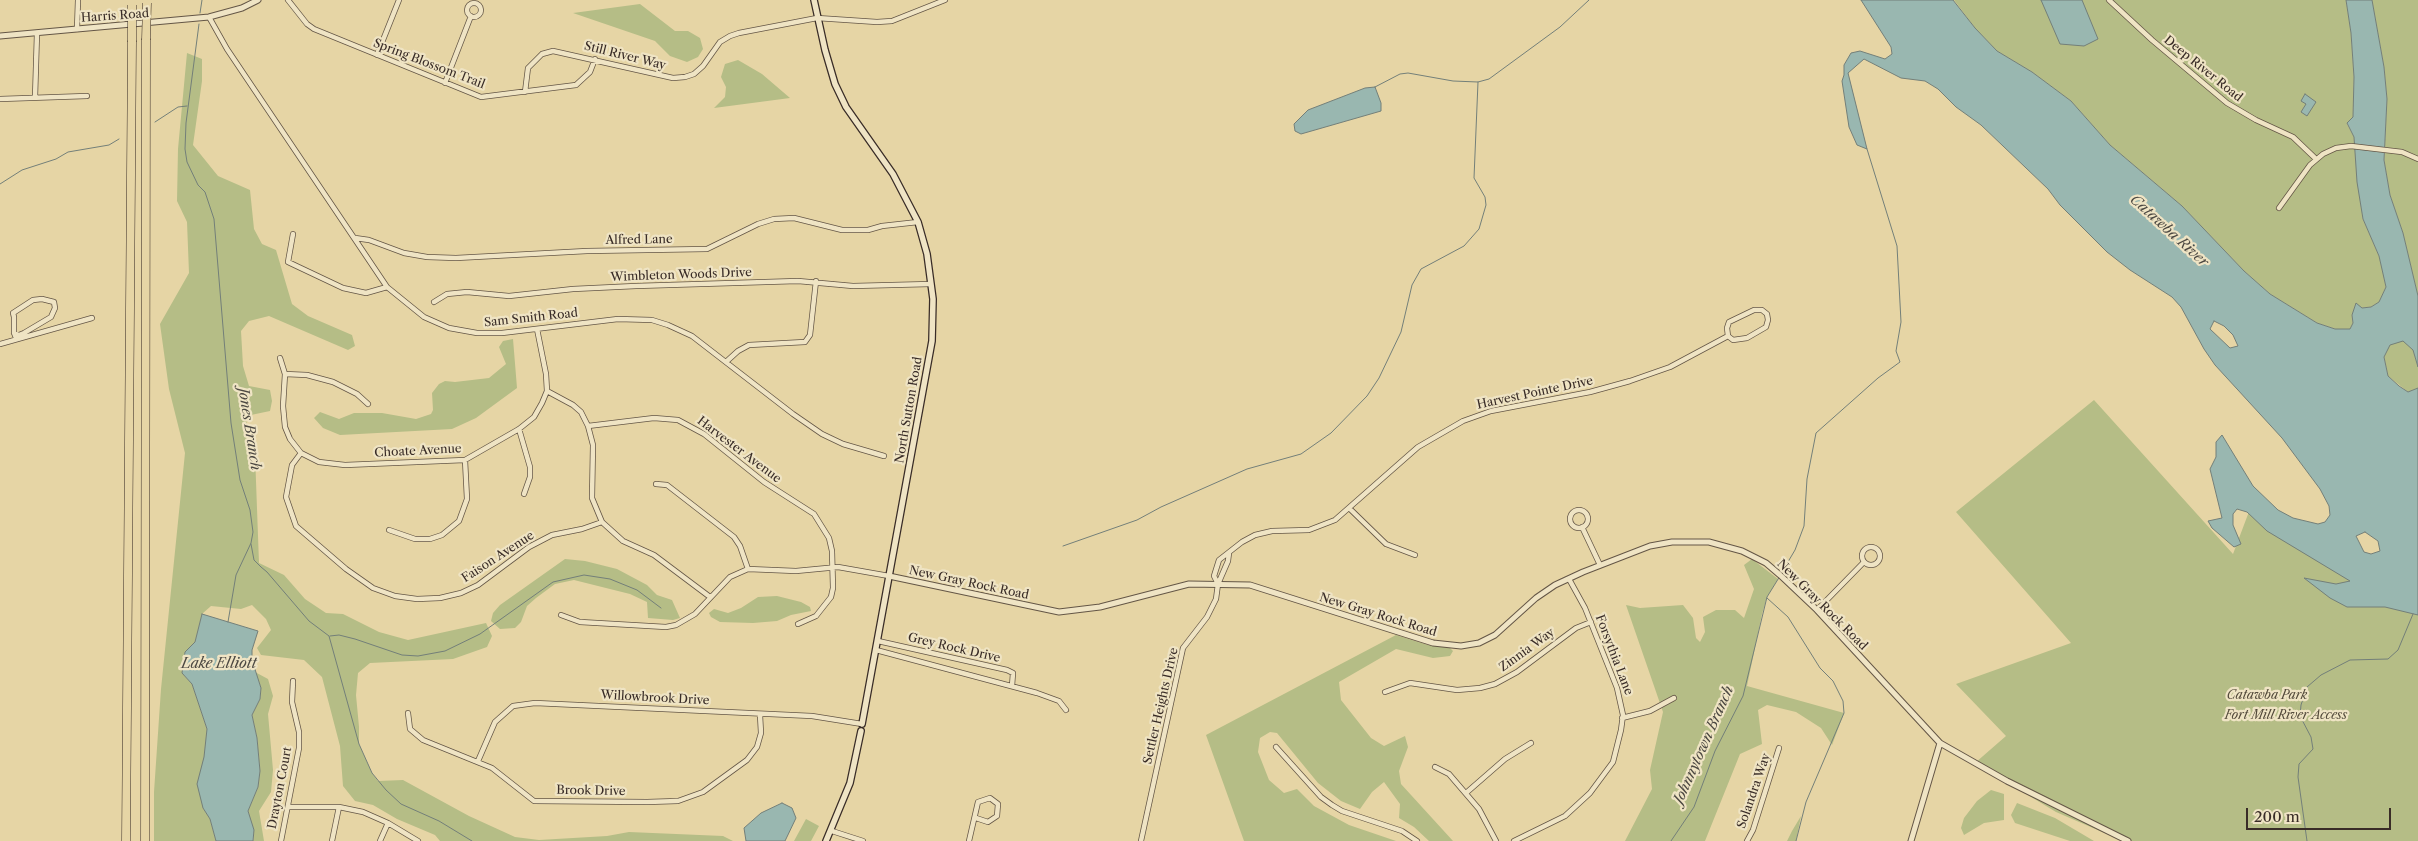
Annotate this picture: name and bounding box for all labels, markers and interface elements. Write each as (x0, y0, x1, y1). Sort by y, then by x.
street label: Harris Road (80, 6, 150, 26)
street label: Deep River Road (2161, 33, 2245, 105)
street label: Spring Blossom Trail (371, 36, 487, 92)
street label: Still River Way (583, 39, 667, 73)
water label: Catawba River (2126, 191, 2212, 271)
street label: Alfred Lane (605, 232, 673, 248)
street label: Wimbleton Woods Drive (610, 265, 752, 285)
street label: Sam Smith Road (483, 306, 579, 330)
street label: North Sutton Road (893, 356, 925, 464)
street label: Harvest Pointe Drive (1476, 374, 1594, 412)
water label: Jones Branch (234, 387, 264, 471)
street label: Harvester Avenue (694, 414, 784, 486)
street label: Choate Avenue (374, 442, 462, 460)
street label: Faison Avenue (459, 528, 537, 586)
street label: New Gray Rock Road (1774, 557, 1870, 653)
street label: New Gray Rock Road (908, 563, 1030, 603)
street label: New Gray Rock Road (1318, 590, 1438, 640)
street label: Forsythia Lane (1592, 613, 1636, 697)
street label: Zinnia Way (1497, 625, 1557, 675)
street label: Grey Rock Drive (906, 630, 1002, 666)
street label: Settler Heights Drive (1141, 646, 1181, 766)
water label: Lake Elliott (181, 656, 257, 672)
water label: Johnnytown Branch (1670, 683, 1738, 807)
street label: Willowbrook Drive (600, 688, 710, 708)
park label: Catawba Park (2227, 689, 2307, 703)
park label: Fort Mill River Access (2225, 709, 2347, 723)
street label: Drayton Court (265, 746, 295, 830)
street label: Solandra Way (1734, 752, 1774, 830)
street label: Brook Drive (556, 783, 626, 799)
scale bar (2248, 798, 2393, 830)
text: 200 m (2254, 807, 2300, 826)

